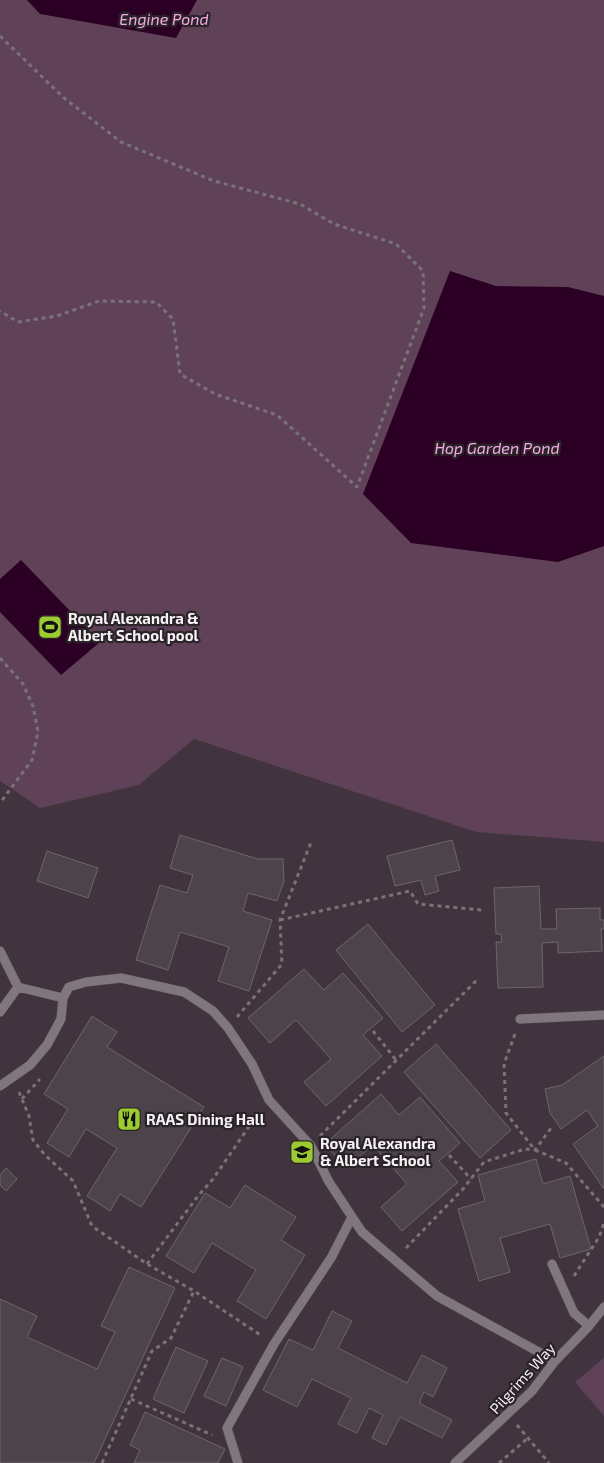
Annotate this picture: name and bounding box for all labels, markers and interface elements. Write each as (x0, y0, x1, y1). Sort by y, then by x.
water label: Engine Pond (119, 9, 209, 28)
water label: Hop Garden Pond (434, 438, 560, 457)
place label: Royal Alexandra & Albert School pool (68, 609, 199, 644)
sports icon: Royal Alexandra & Albert School pool (37, 614, 63, 640)
restaurant icon: RAAS Dining Hall (116, 1106, 142, 1132)
place label: RAAS Dining Hall (146, 1110, 265, 1128)
place label: Royal Alexandra & Albert School (320, 1134, 436, 1169)
school or university icon: Royal Alexandra & Albert School (289, 1139, 315, 1165)
street label: Pilgrims Way (485, 1339, 559, 1417)

